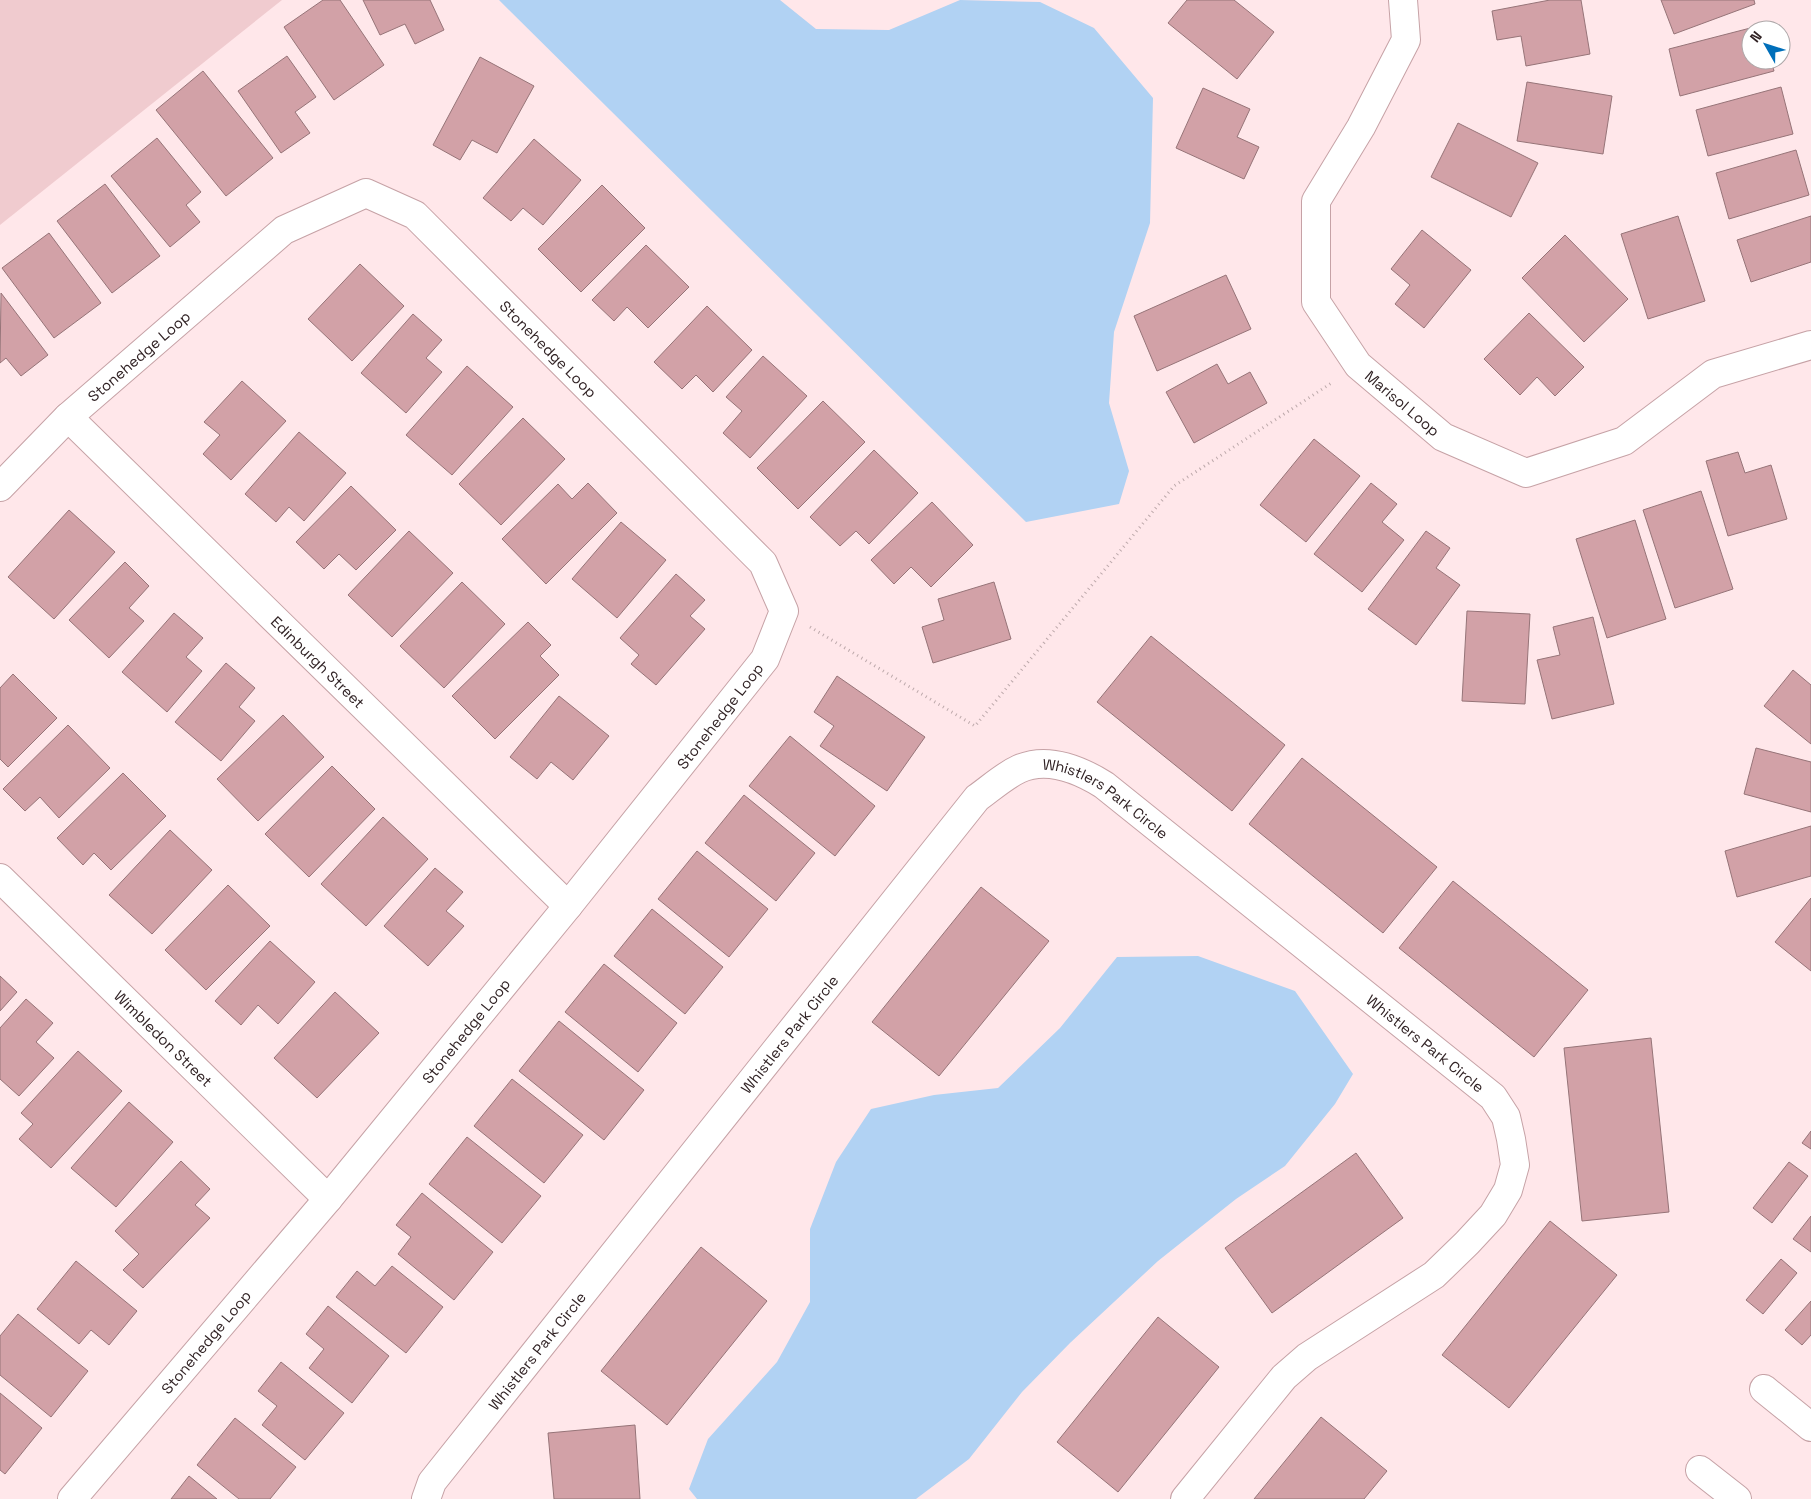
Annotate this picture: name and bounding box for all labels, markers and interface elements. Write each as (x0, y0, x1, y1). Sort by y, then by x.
north arrow (1741, 20, 1791, 70)
text: N (1746, 28, 1766, 46)
street label: Stonehedge Loop (496, 296, 601, 401)
street label: Stonehedge Loop (83, 306, 194, 406)
street label: Marisol Loop (1361, 366, 1444, 440)
street label: Edinburgh Street (267, 612, 369, 712)
street label: Stonehedge Loop (673, 659, 767, 773)
street label: Whistlers Park Circle (1042, 754, 1173, 843)
street label: Whistlers Park Circle (736, 971, 842, 1097)
street label: Stonehedge Loop (418, 975, 514, 1087)
street label: Wimbledon Street (111, 986, 217, 1090)
street label: Whistlers Park Circle (1363, 990, 1489, 1096)
street label: Stonehedge Loop (157, 1286, 255, 1398)
street label: Whistlers Park Circle (484, 1288, 590, 1414)

